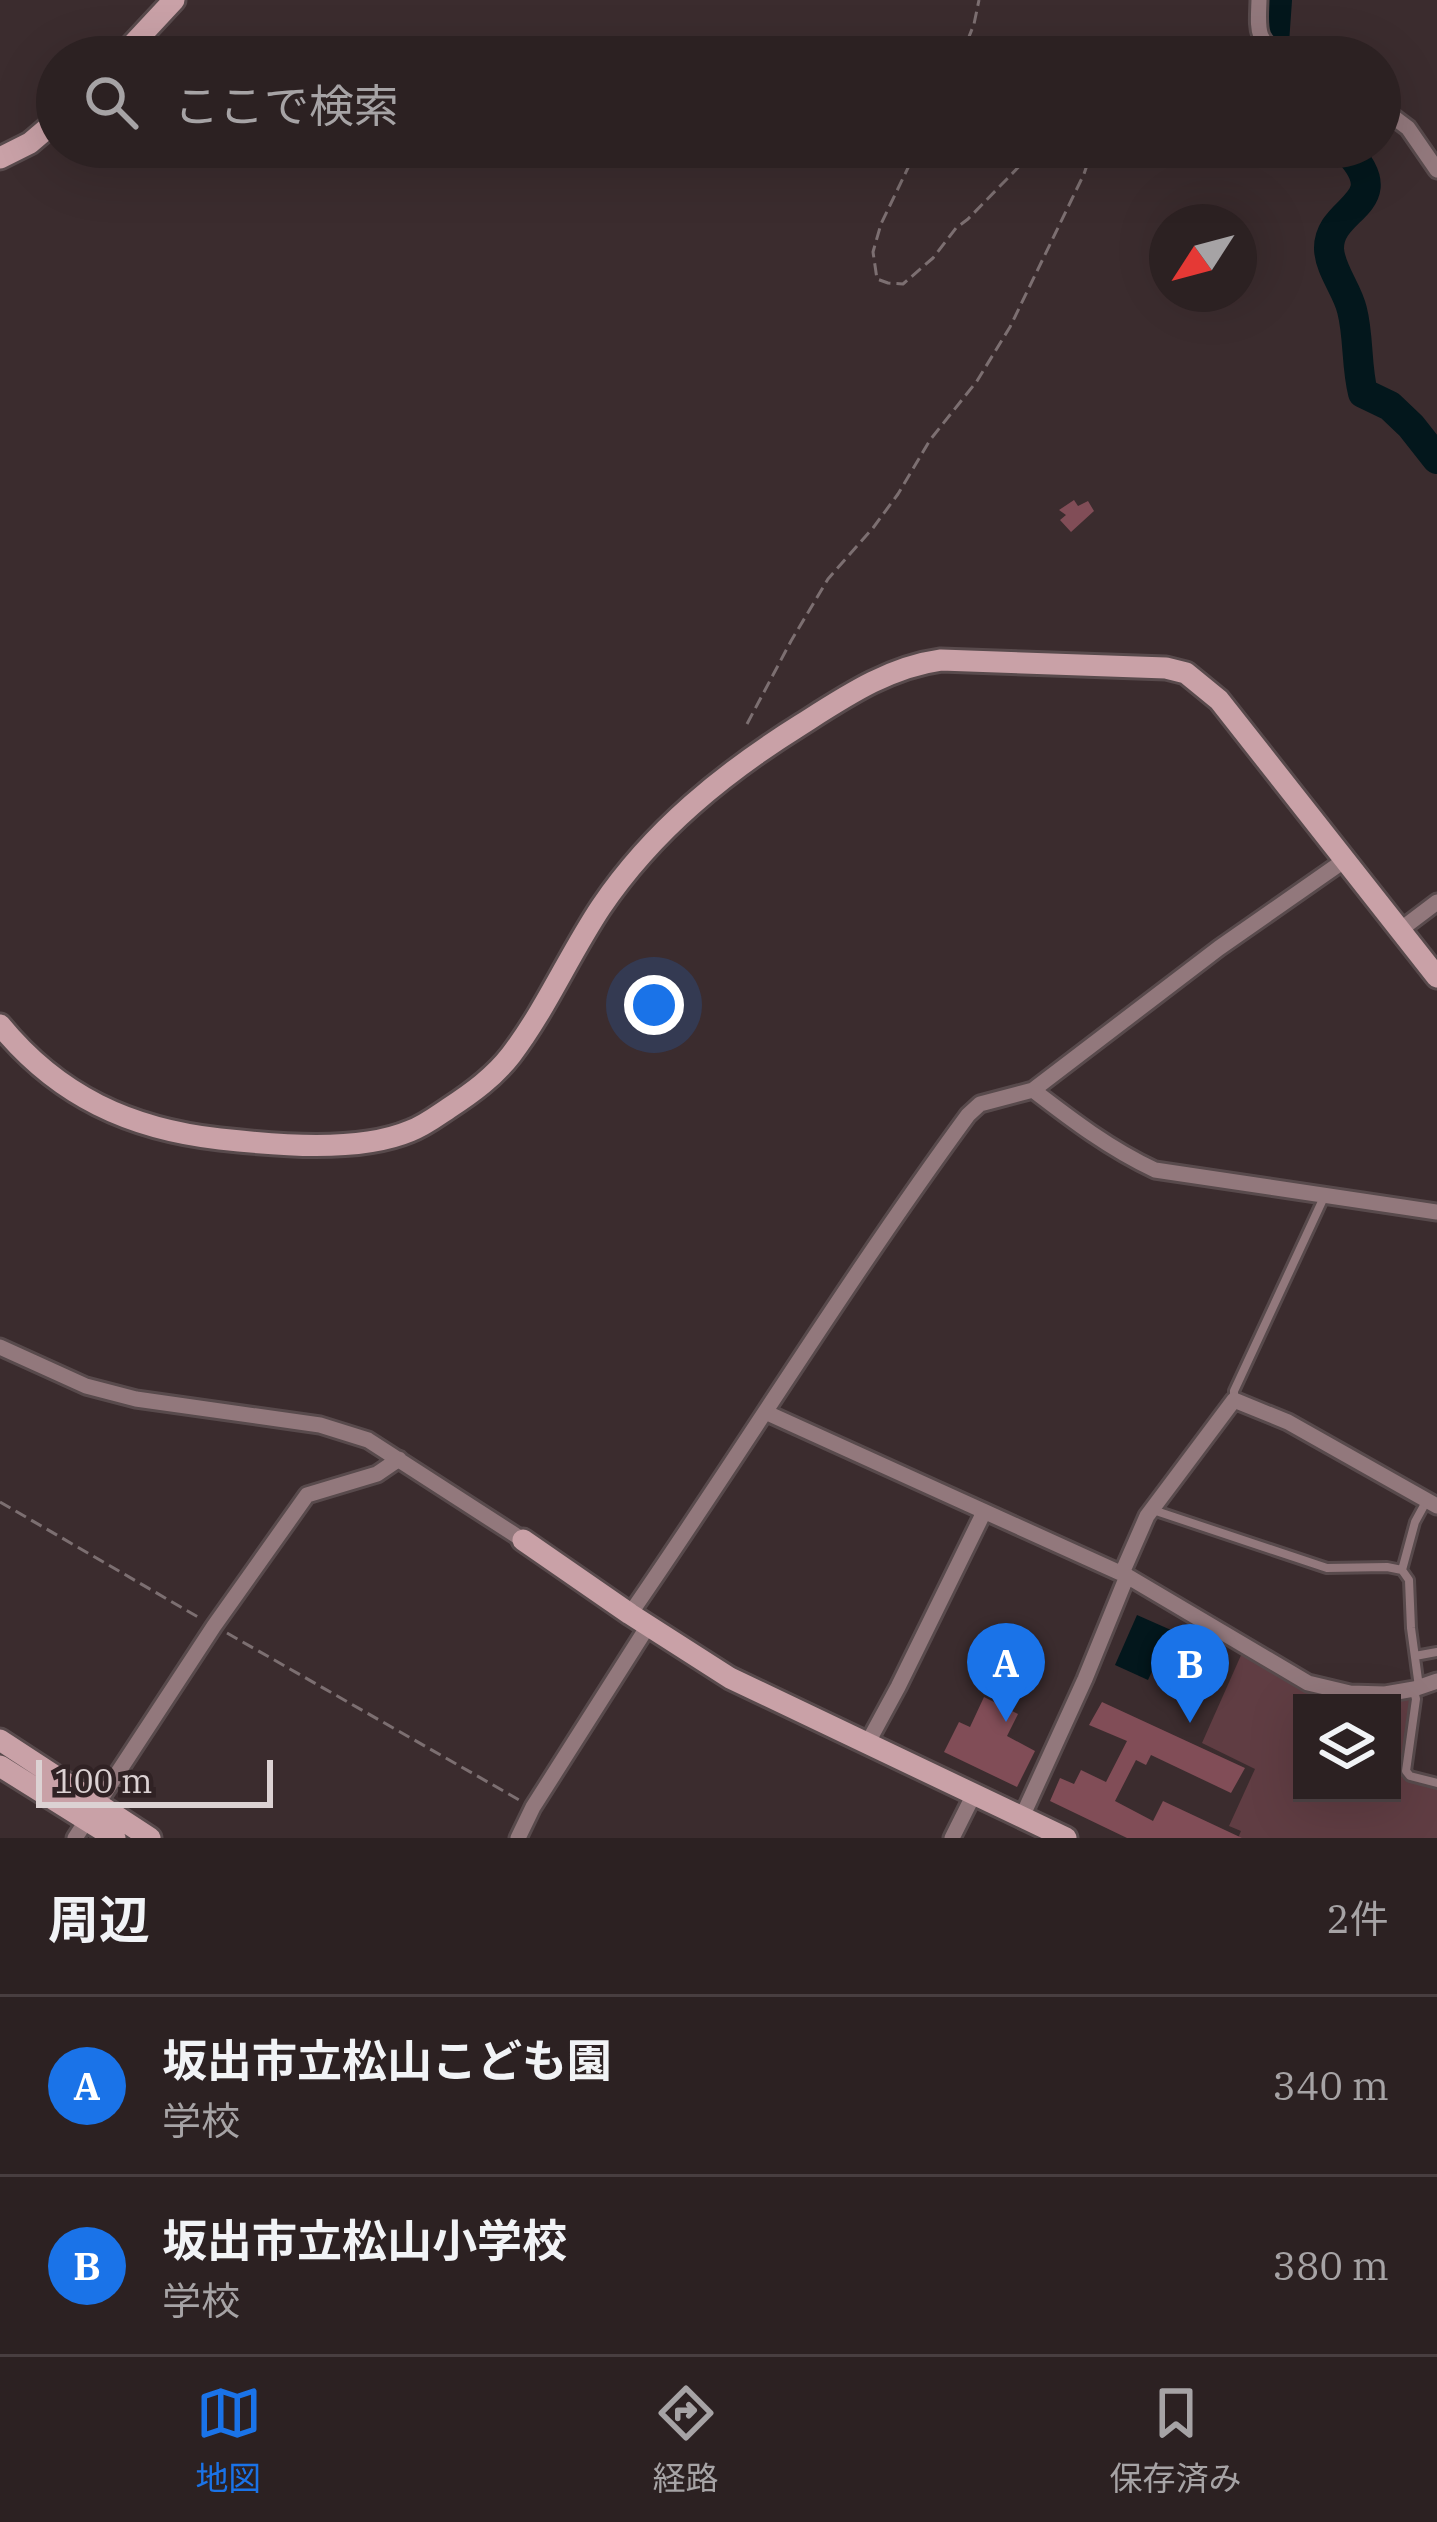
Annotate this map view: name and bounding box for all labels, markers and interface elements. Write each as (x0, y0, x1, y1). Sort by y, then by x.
search box (36, 36, 1401, 168)
icon: search (78, 69, 144, 135)
text: ここで検索 (174, 76, 399, 134)
north arrow (1149, 204, 1257, 312)
your location (624, 975, 684, 1035)
pin: A (967, 1623, 1045, 1722)
pin: B (1151, 1624, 1229, 1723)
map controls (1293, 1694, 1401, 1802)
button: layers (1293, 1694, 1401, 1802)
scale bar (36, 1754, 273, 1807)
text: 100 m (54, 1759, 153, 1802)
text: 周辺 (48, 1886, 150, 1952)
text: 2件 (1327, 1893, 1389, 1944)
text: 坂出市立松山こども園 (162, 2031, 612, 2089)
text: A (73, 2060, 101, 2111)
text: 340 m (1273, 2060, 1389, 2111)
text: 学校 (162, 2095, 240, 2146)
text: 坂出市立松山小学校 (162, 2211, 567, 2269)
text: B (73, 2240, 101, 2291)
text: 380 m (1273, 2240, 1389, 2291)
text: 学校 (162, 2275, 240, 2326)
tab: 地図 (196, 2380, 262, 2500)
tab: 経路 (653, 2380, 719, 2500)
tab: 保存済み (1110, 2380, 1242, 2500)

